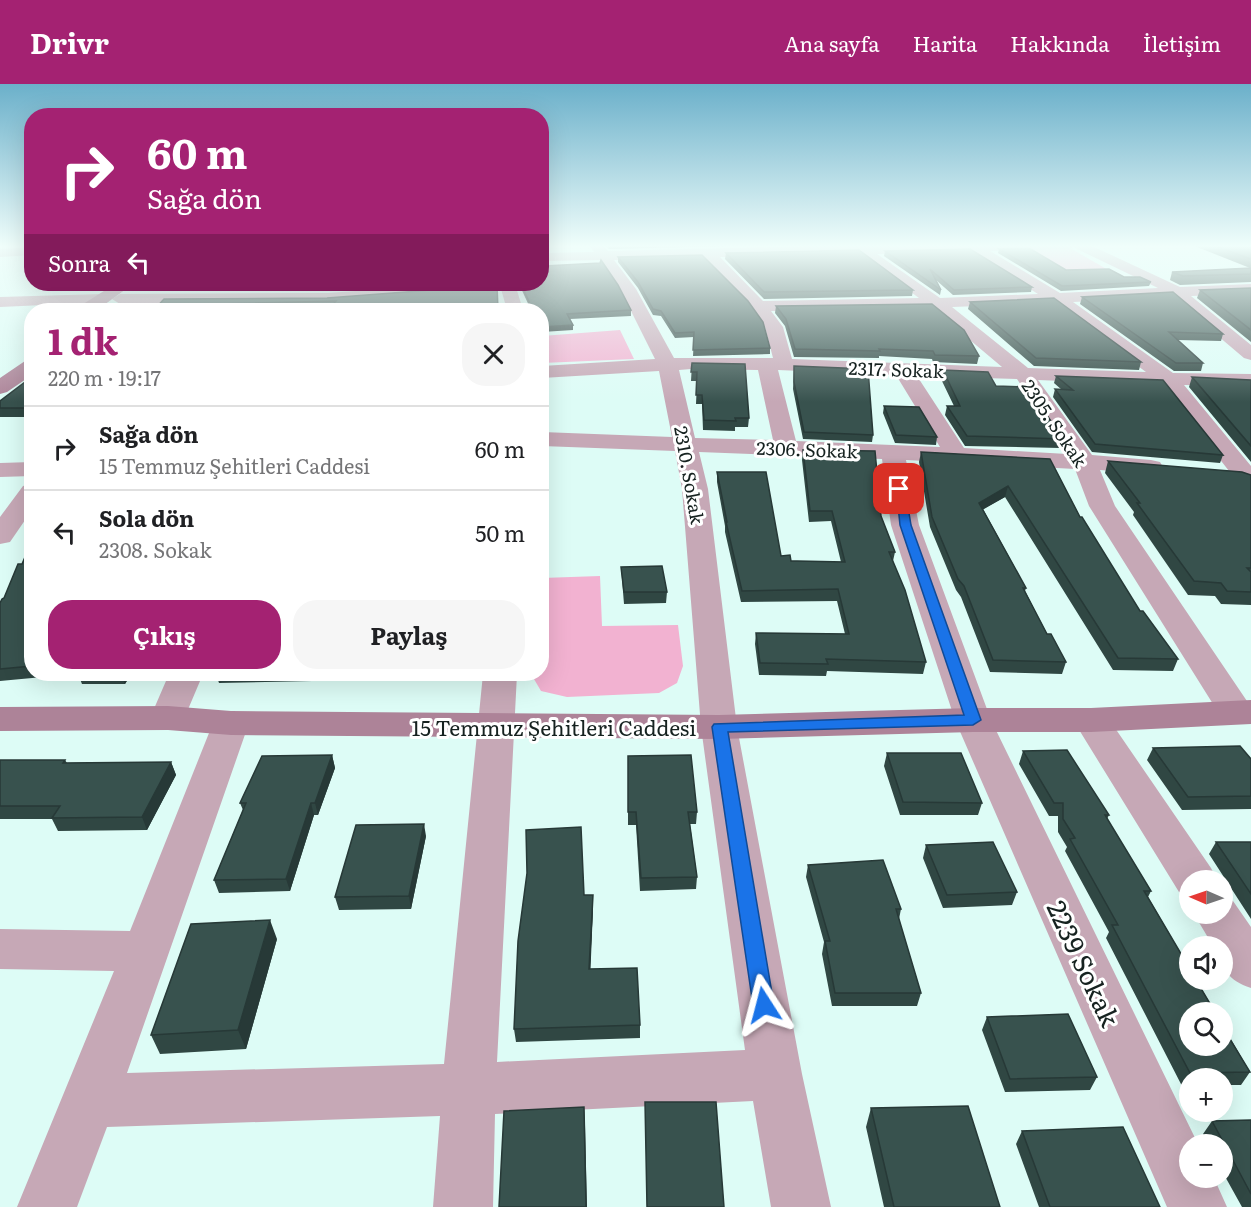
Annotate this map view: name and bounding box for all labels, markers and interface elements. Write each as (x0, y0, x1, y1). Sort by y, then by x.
text: Drivr (30, 21, 109, 63)
text: Ana sayfa (784, 27, 880, 58)
text: Harita (913, 27, 977, 58)
text: Hakkında (1010, 27, 1110, 58)
text: İletişim (1143, 27, 1221, 58)
text: 60 m (147, 120, 248, 182)
icon: right (48, 132, 126, 210)
text: Sağa dön (147, 177, 262, 217)
text: Sonra (48, 246, 110, 279)
icon: left (122, 246, 155, 279)
text: 1 dk (48, 313, 118, 366)
button: close (462, 323, 525, 386)
street label: 2317. Sokak (848, 354, 945, 384)
text: 220 m · 19:17 (48, 362, 161, 392)
street label: 2305. Sokak (1016, 374, 1095, 473)
text: Sağa dön (99, 417, 199, 450)
street label: 2310. Sokak (668, 424, 712, 527)
icon: right (48, 432, 81, 465)
text: 60 m (475, 432, 525, 465)
street label: 2306. Sokak (756, 434, 859, 464)
text: 15 Temmuz Şehitleri Caddesi (99, 450, 370, 480)
pin (873, 463, 924, 514)
icon: arrive (882, 472, 915, 505)
text: Sola dön (99, 501, 194, 534)
icon: left (48, 516, 81, 549)
text: 50 m (475, 516, 525, 549)
text: 2308. Sokak (99, 534, 212, 564)
button: Çıkış (48, 600, 281, 669)
button: Paylaş (293, 600, 525, 669)
street label: 15 Temmuz Şehitleri Caddesi (412, 711, 696, 742)
north arrow (1179, 870, 1233, 924)
map controls (1179, 870, 1233, 1188)
street label: 2239 Sokak (1039, 893, 1132, 1034)
button: sound (1179, 936, 1233, 990)
position arrow (732, 973, 796, 1037)
button: search (1179, 1002, 1233, 1056)
button: + (1179, 1068, 1233, 1122)
button: − (1179, 1134, 1233, 1188)

